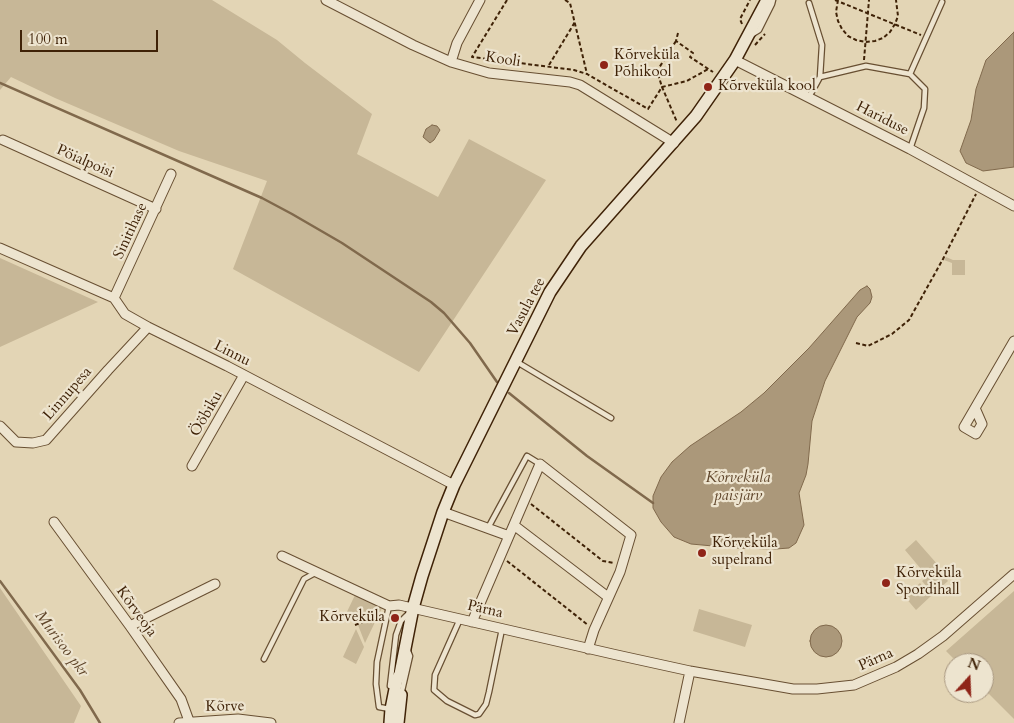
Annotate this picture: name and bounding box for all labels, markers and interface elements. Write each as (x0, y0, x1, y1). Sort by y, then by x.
scale bar (22, 20, 160, 52)
text: 100 m (28, 29, 68, 49)
place label: Kõrveküla Põhikool (614, 47, 680, 82)
street label: Kooli (484, 48, 522, 72)
marker: Kõrveküla Põhikool (598, 59, 610, 71)
place label: Kõrveküla kool (718, 78, 816, 96)
marker: Kõrveküla kool (702, 81, 714, 93)
street label: Hariduse (853, 98, 911, 140)
street label: Pöialpoisi (53, 141, 117, 183)
street label: Sinitihase (110, 200, 152, 262)
street label: Vasula tee (504, 275, 550, 339)
street label: Linnu (211, 337, 253, 371)
street label: Linnupesa (40, 364, 96, 424)
street label: Ööbiku (187, 388, 227, 440)
water label: Kõrveküla paisjärv (706, 468, 770, 506)
place label: Kõrveküla supelrand (712, 535, 778, 570)
marker: Kõrveküla supelrand (696, 547, 708, 559)
place label: Kõrveküla Spordihall (896, 565, 962, 600)
marker: Kõrveküla Spordihall (880, 577, 892, 589)
street label: Kõrveoja (112, 583, 160, 641)
street label: Pärna (465, 597, 505, 623)
water label: Murisoo pkr (30, 607, 92, 681)
place label: Kõrveküla (319, 609, 385, 627)
marker: Kõrveküla (389, 612, 401, 624)
street label: Pärna (856, 644, 896, 676)
north arrow (944, 653, 994, 703)
text: N (965, 653, 983, 675)
street label: Kõrve (205, 698, 245, 716)

